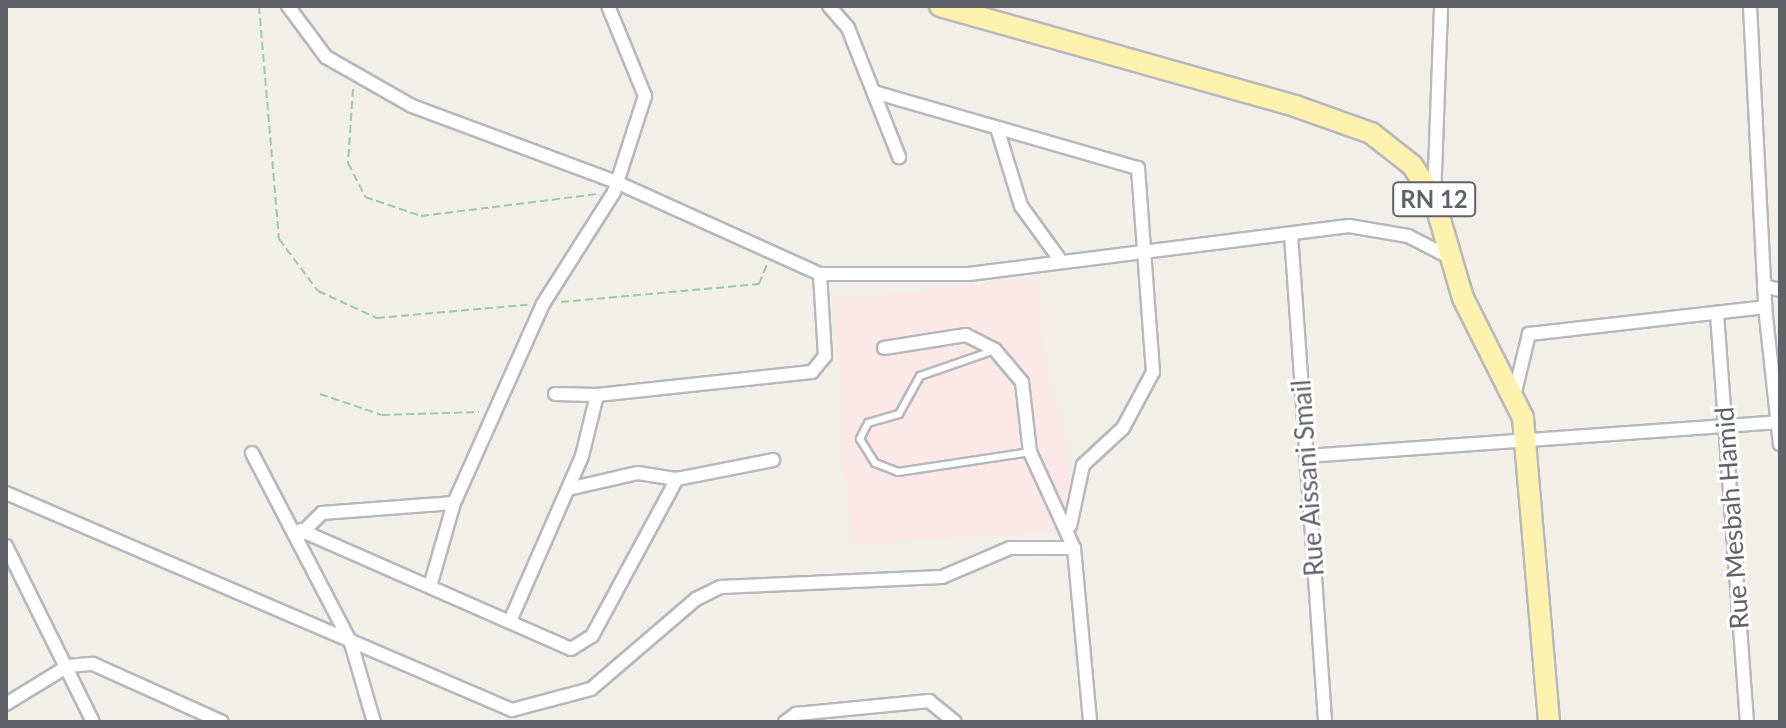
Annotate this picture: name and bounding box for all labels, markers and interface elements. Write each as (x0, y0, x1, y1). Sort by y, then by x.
road number: RN 12 (1392, 179, 1476, 219)
street label: Rue Aissani Smail (1286, 378, 1330, 578)
street label: Rue Mesbah Hamid (1709, 406, 1755, 630)

